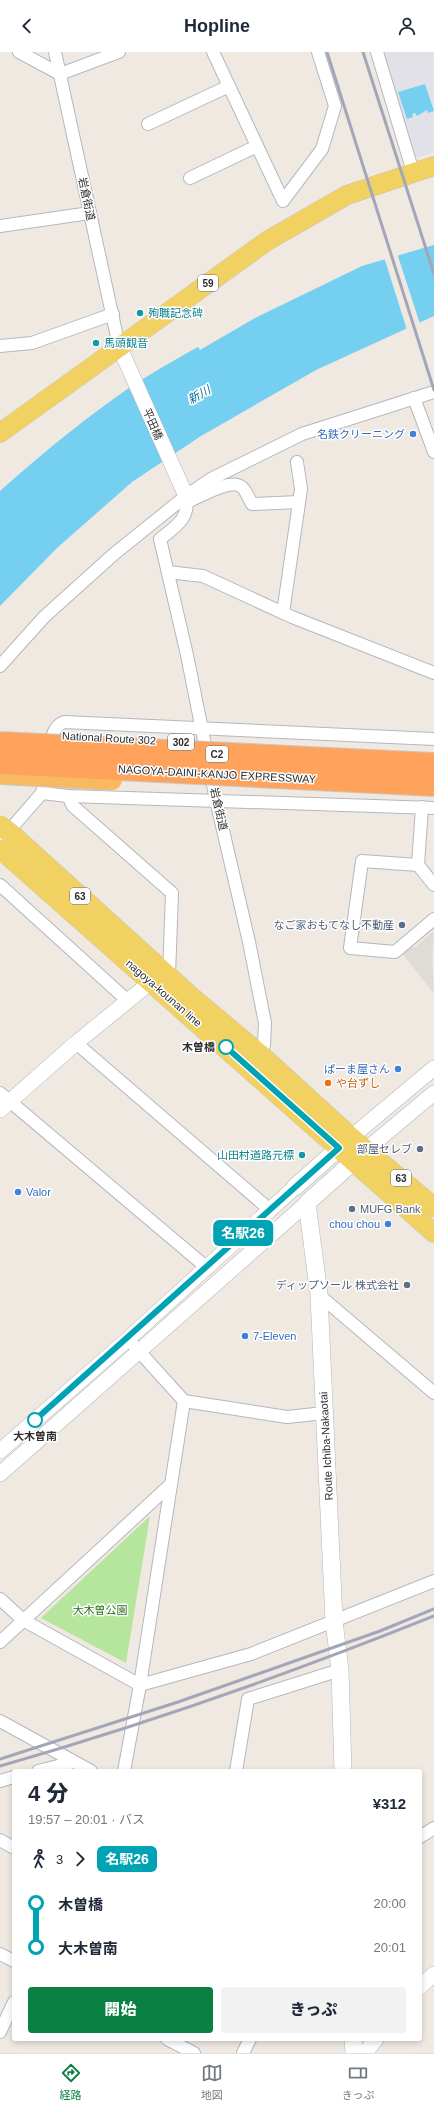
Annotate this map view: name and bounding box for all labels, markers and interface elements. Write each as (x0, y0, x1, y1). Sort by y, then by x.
icon: back (16, 15, 38, 37)
icon: person (396, 15, 418, 37)
text: Hopline (184, 16, 250, 36)
street label: 岩倉街道 (77, 176, 97, 222)
road number: 59 (198, 275, 218, 291)
place label: 殉職記念碑 (148, 307, 203, 319)
marker: 殉職記念碑 (135, 308, 145, 318)
place label: 馬頭観音 (104, 337, 148, 349)
marker: 馬頭観音 (91, 338, 101, 348)
water label: 新川 (185, 382, 215, 407)
street label: 平田橋 (141, 406, 165, 442)
place label: 名鉄クリーニング (317, 428, 405, 440)
marker: 名鉄クリーニング (408, 429, 418, 439)
street label: National Route 302 (62, 730, 156, 746)
road number: 302 (168, 734, 194, 750)
road number: C2 (206, 746, 228, 762)
street label: NAGOYA-DAINI-KANJO EXPRESSWAY (118, 763, 317, 785)
street label: 岩倉街道 (208, 786, 230, 832)
road number: 63 (70, 888, 90, 904)
place label: なご家おもてなし不動産 (273, 919, 394, 931)
marker: なご家おもてなし不動産 (397, 920, 407, 930)
street label: nagoya-kounan line (124, 957, 204, 1029)
marker: 木曽橋 (218, 1039, 234, 1055)
place label: 木曽橋 (182, 1041, 215, 1053)
place label: ぱーま屋さん (324, 1063, 390, 1075)
marker: ぱーま屋さん (393, 1064, 403, 1074)
place label: や台ずし (336, 1077, 380, 1089)
marker: や台ずし (323, 1078, 333, 1088)
place label: 部屋セレブ (357, 1143, 412, 1155)
marker: 部屋セレブ (415, 1144, 425, 1154)
place label: 山田村道路元標 (217, 1149, 294, 1161)
marker: 山田村道路元標 (297, 1150, 307, 1160)
road number: 63 (391, 1170, 411, 1186)
place label: Valor (26, 1186, 51, 1198)
marker: Valor (13, 1187, 23, 1197)
place label: MUFG Bank (360, 1203, 421, 1215)
marker: MUFG Bank (347, 1204, 357, 1214)
place label: chou chou (329, 1218, 380, 1230)
marker: chou chou (383, 1219, 393, 1229)
line badge: 名駅26 (215, 1220, 271, 1246)
text: 名駅26 (221, 1225, 265, 1241)
place label: ディップソール 株式会社 (276, 1279, 399, 1291)
marker: ディップソール 株式会社 (402, 1280, 412, 1290)
place label: 7-Eleven (253, 1330, 296, 1342)
marker: 7-Eleven (240, 1331, 250, 1341)
street label: Route Ichiba-Nakaotai (317, 1391, 335, 1501)
marker: 大木曽南 (27, 1412, 43, 1428)
place label: 大木曽南 (13, 1430, 57, 1442)
park label: 大木曽公園 (73, 1604, 128, 1616)
text: 4 分 (28, 1781, 68, 1806)
text: ¥312 (373, 1795, 406, 1812)
text: 19:57 – 20:01 · バス (28, 1812, 145, 1827)
icon: walk (28, 1848, 50, 1870)
icon: forward (69, 1848, 91, 1870)
text: 名駅26 (105, 1851, 149, 1867)
text: 3 (56, 1852, 63, 1867)
text: 木曽橋 (58, 1896, 103, 1913)
text: 20:00 (373, 1896, 406, 1911)
text: 大木曽南 (58, 1940, 118, 1957)
text: 20:01 (373, 1940, 406, 1955)
button: 開始 (28, 1987, 213, 2033)
button: きっぷ (221, 1987, 406, 2033)
tab: 経路 (60, 2062, 82, 2102)
tab: 地図 (201, 2062, 223, 2102)
tab: きっぷ (342, 2062, 374, 2102)

